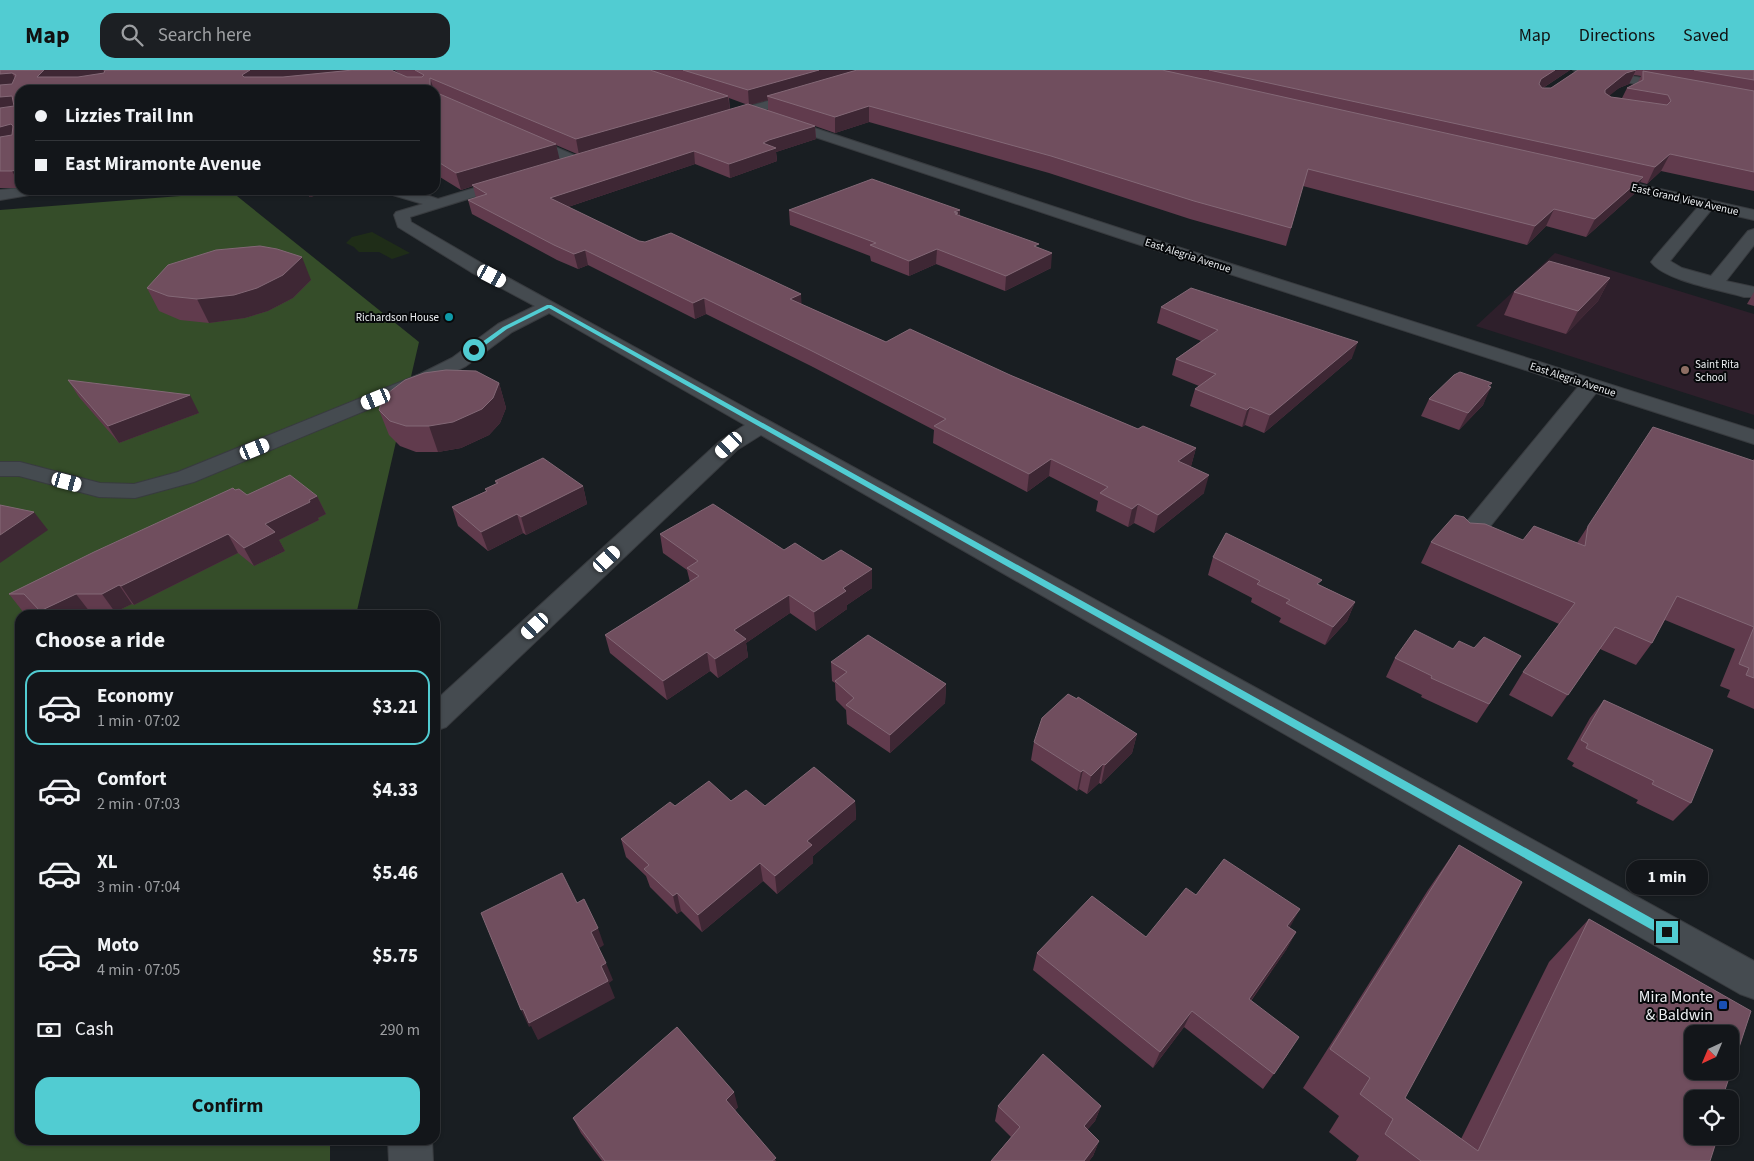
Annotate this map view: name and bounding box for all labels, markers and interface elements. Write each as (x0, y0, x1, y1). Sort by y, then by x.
search box (100, 13, 450, 58)
text: Map (25, 18, 70, 53)
icon: search (118, 21, 146, 49)
text: Search here (158, 22, 251, 49)
text: Map (1519, 23, 1551, 48)
text: Directions (1579, 23, 1655, 48)
text: Saved (1683, 23, 1729, 48)
text: Lizzies Trail Inn (65, 103, 194, 130)
text: East Miramonte Avenue (65, 151, 261, 178)
street label: East Grand View Avenue (1630, 180, 1741, 219)
street label: East Alegria Avenue (1143, 235, 1233, 277)
car (475, 262, 508, 290)
place label: Richardson House (356, 310, 440, 325)
marker: Richardson House (443, 311, 455, 323)
route start (463, 339, 485, 361)
place label: Saint Rita School (1695, 357, 1739, 385)
street label: East Alegria Avenue (1528, 359, 1618, 401)
marker: Saint Rita School (1679, 364, 1691, 376)
car (359, 386, 392, 412)
car (712, 429, 745, 461)
car (238, 436, 271, 462)
car (50, 471, 83, 493)
car (590, 543, 623, 575)
car (518, 610, 551, 642)
text: Choose a ride (35, 624, 165, 656)
text: Economy (97, 683, 174, 710)
icon: car (37, 685, 82, 730)
text: $3.21 (372, 694, 418, 721)
text: 1 min · 07:02 (97, 710, 180, 732)
text: Comfort (97, 766, 167, 793)
icon: car (37, 768, 82, 813)
text: $4.33 (372, 777, 418, 804)
text: 2 min · 07:03 (97, 793, 180, 815)
text: XL (97, 849, 118, 876)
icon: car (37, 851, 82, 896)
text: $5.46 (372, 860, 418, 887)
callout: 1 min (1626, 860, 1708, 894)
text: 1 min (1648, 866, 1686, 888)
text: 3 min · 07:04 (97, 876, 180, 898)
route end (1656, 921, 1678, 943)
text: Moto (97, 932, 139, 959)
icon: car (37, 934, 82, 979)
text: $5.75 (372, 943, 418, 970)
text: 4 min · 07:05 (97, 959, 180, 981)
place label: Mira Monte & Baldwin (1639, 986, 1713, 1026)
marker: Mira Monte & Baldwin (1717, 999, 1729, 1011)
icon: cash (35, 1016, 63, 1044)
text: Cash (75, 1016, 114, 1043)
text: 290 m (380, 1019, 420, 1041)
north arrow (1684, 1025, 1739, 1080)
map controls (1684, 1025, 1739, 1145)
button: Confirm (35, 1077, 420, 1135)
button: locate (1684, 1090, 1739, 1145)

